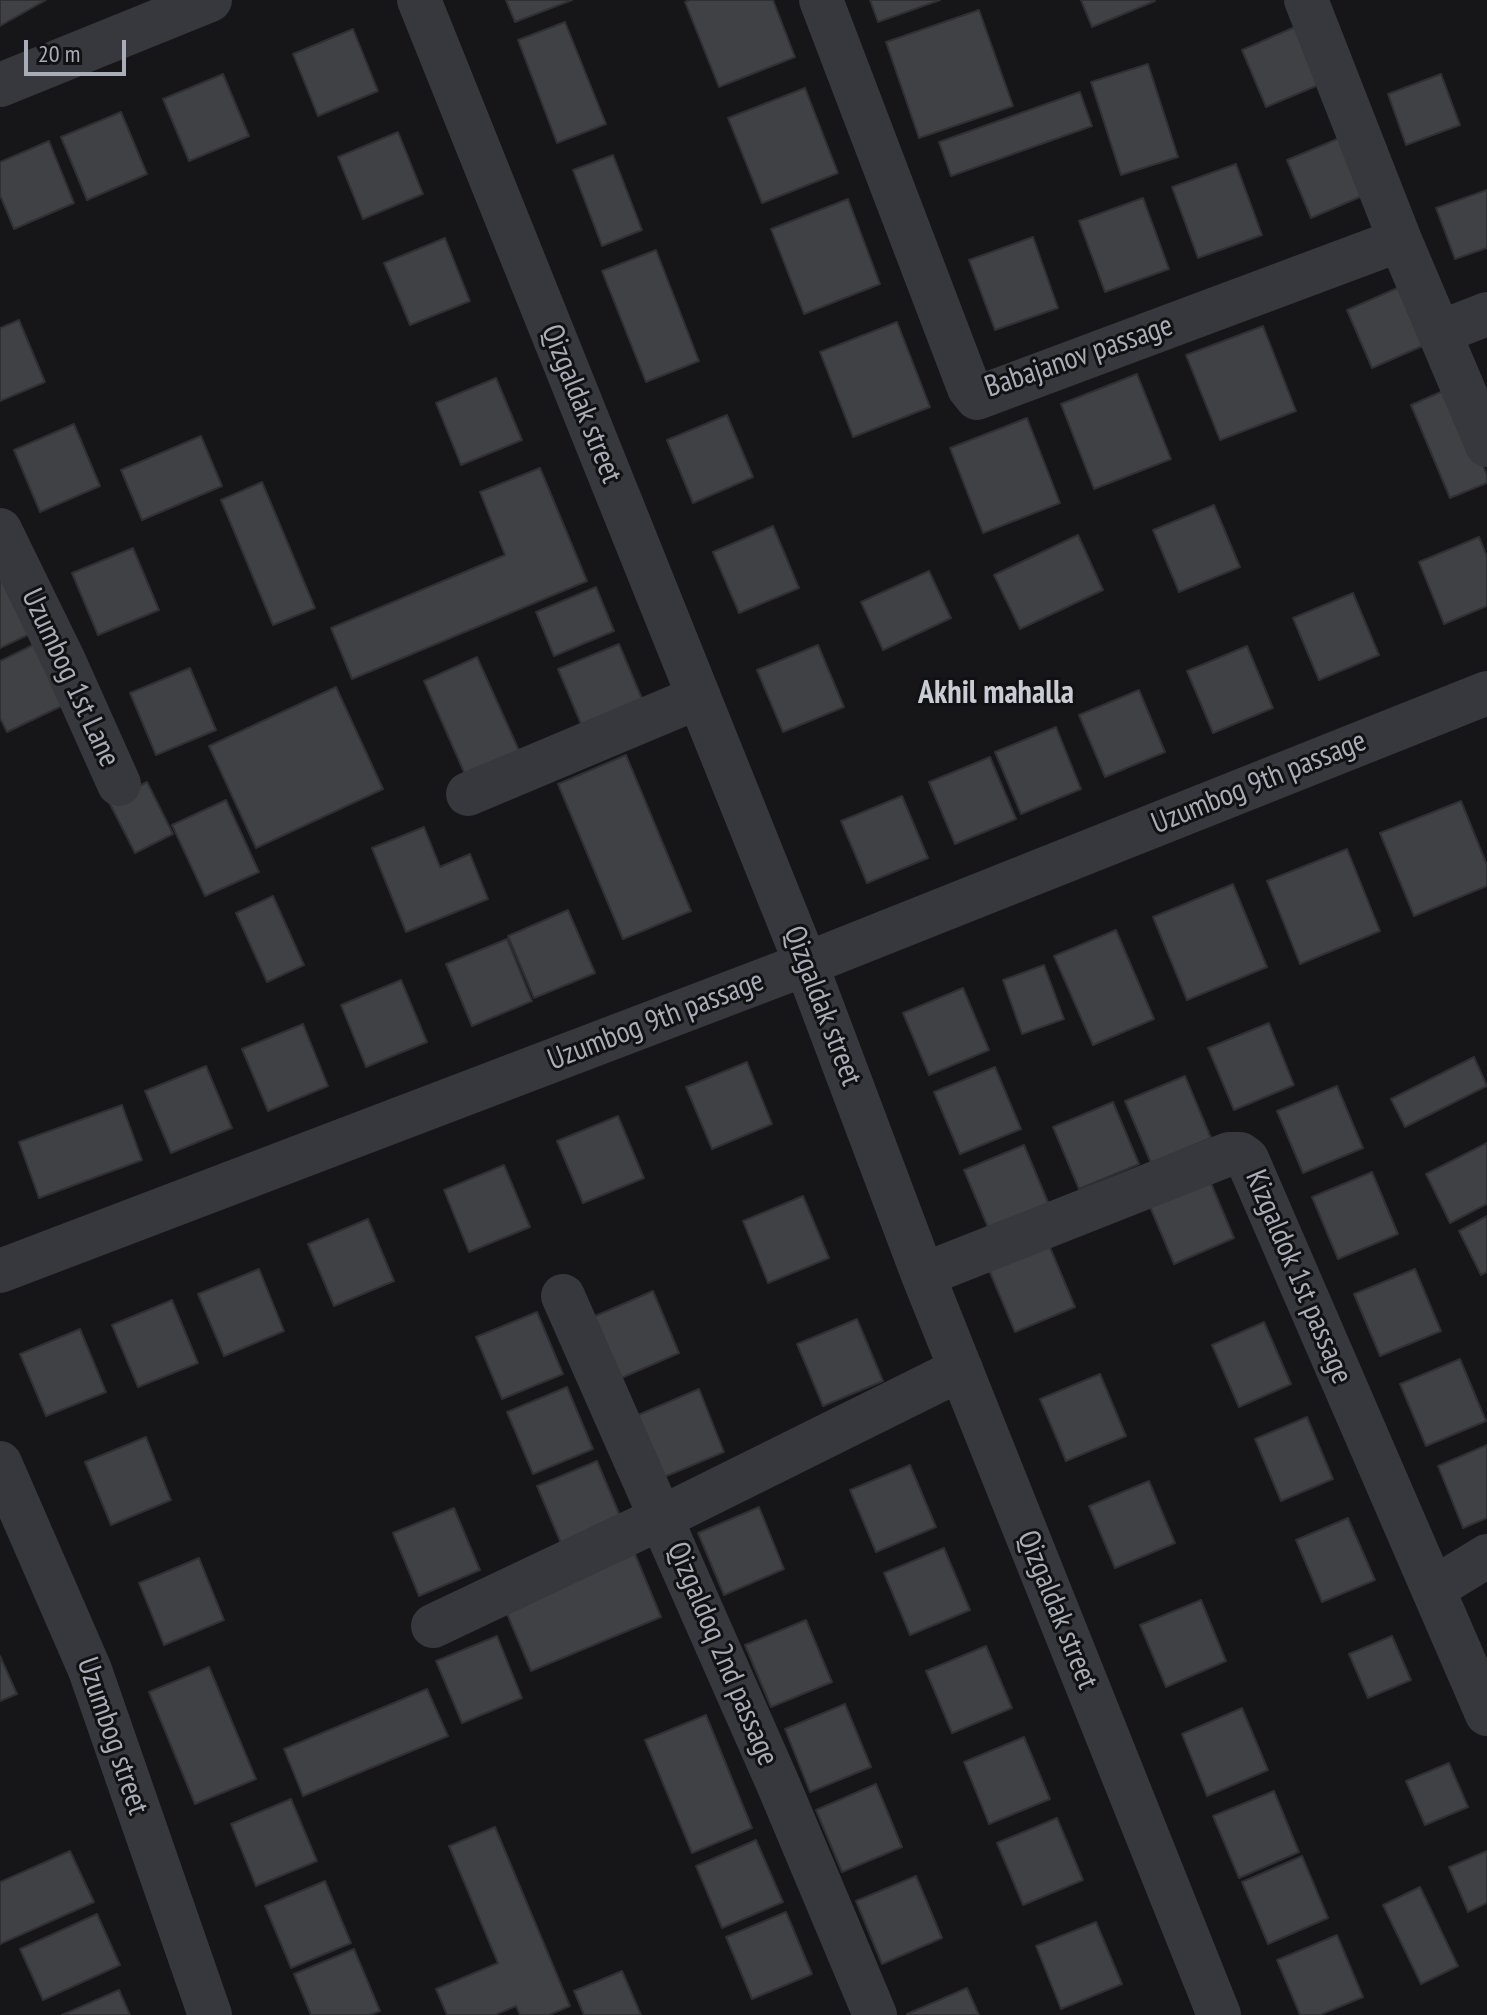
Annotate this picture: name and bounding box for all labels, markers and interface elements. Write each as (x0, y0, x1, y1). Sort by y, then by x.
scale bar (28, 24, 130, 74)
text: 20 m (38, 38, 80, 69)
street label: Babajanov passage (980, 308, 1178, 406)
street label: Qizgaldak street (533, 319, 629, 489)
street label: Uzumbog 1st Lane (13, 583, 127, 773)
district label: Akhil mahalla (918, 675, 1074, 713)
street label: Uzumbog 9th passage (1146, 724, 1372, 842)
street label: Qizgaldak street (775, 921, 869, 1091)
street label: Uzumbog 9th passage (543, 963, 769, 1079)
street label: Kizgaldok 1st passage (1237, 1165, 1359, 1389)
street label: Qizgaldak street (1009, 1525, 1105, 1695)
street label: Qizgaldoq 2nd passage (659, 1537, 785, 1771)
street label: Uzumbog street (68, 1653, 156, 1819)

